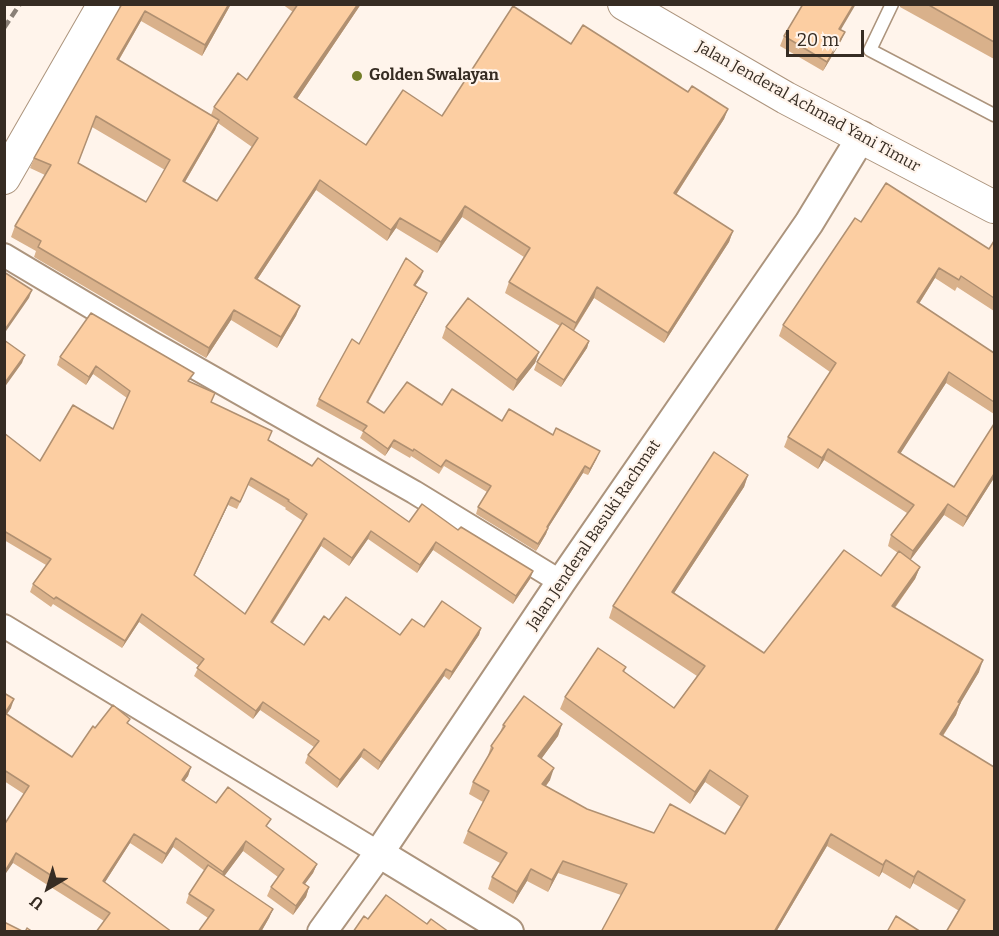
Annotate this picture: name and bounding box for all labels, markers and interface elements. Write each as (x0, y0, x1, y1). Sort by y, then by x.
scale bar (789, 18, 867, 56)
text: 20 m (797, 29, 839, 51)
street label: Jalan Jenderal Achmad Yani Timur (693, 37, 923, 177)
place label: Golden Swalayan (369, 66, 499, 86)
marker: Golden Swalayan (350, 69, 364, 83)
street label: Jalan Jenderal Basuki Rachmat (523, 436, 665, 634)
north arrow (18, 858, 78, 918)
text: U (26, 891, 47, 914)

